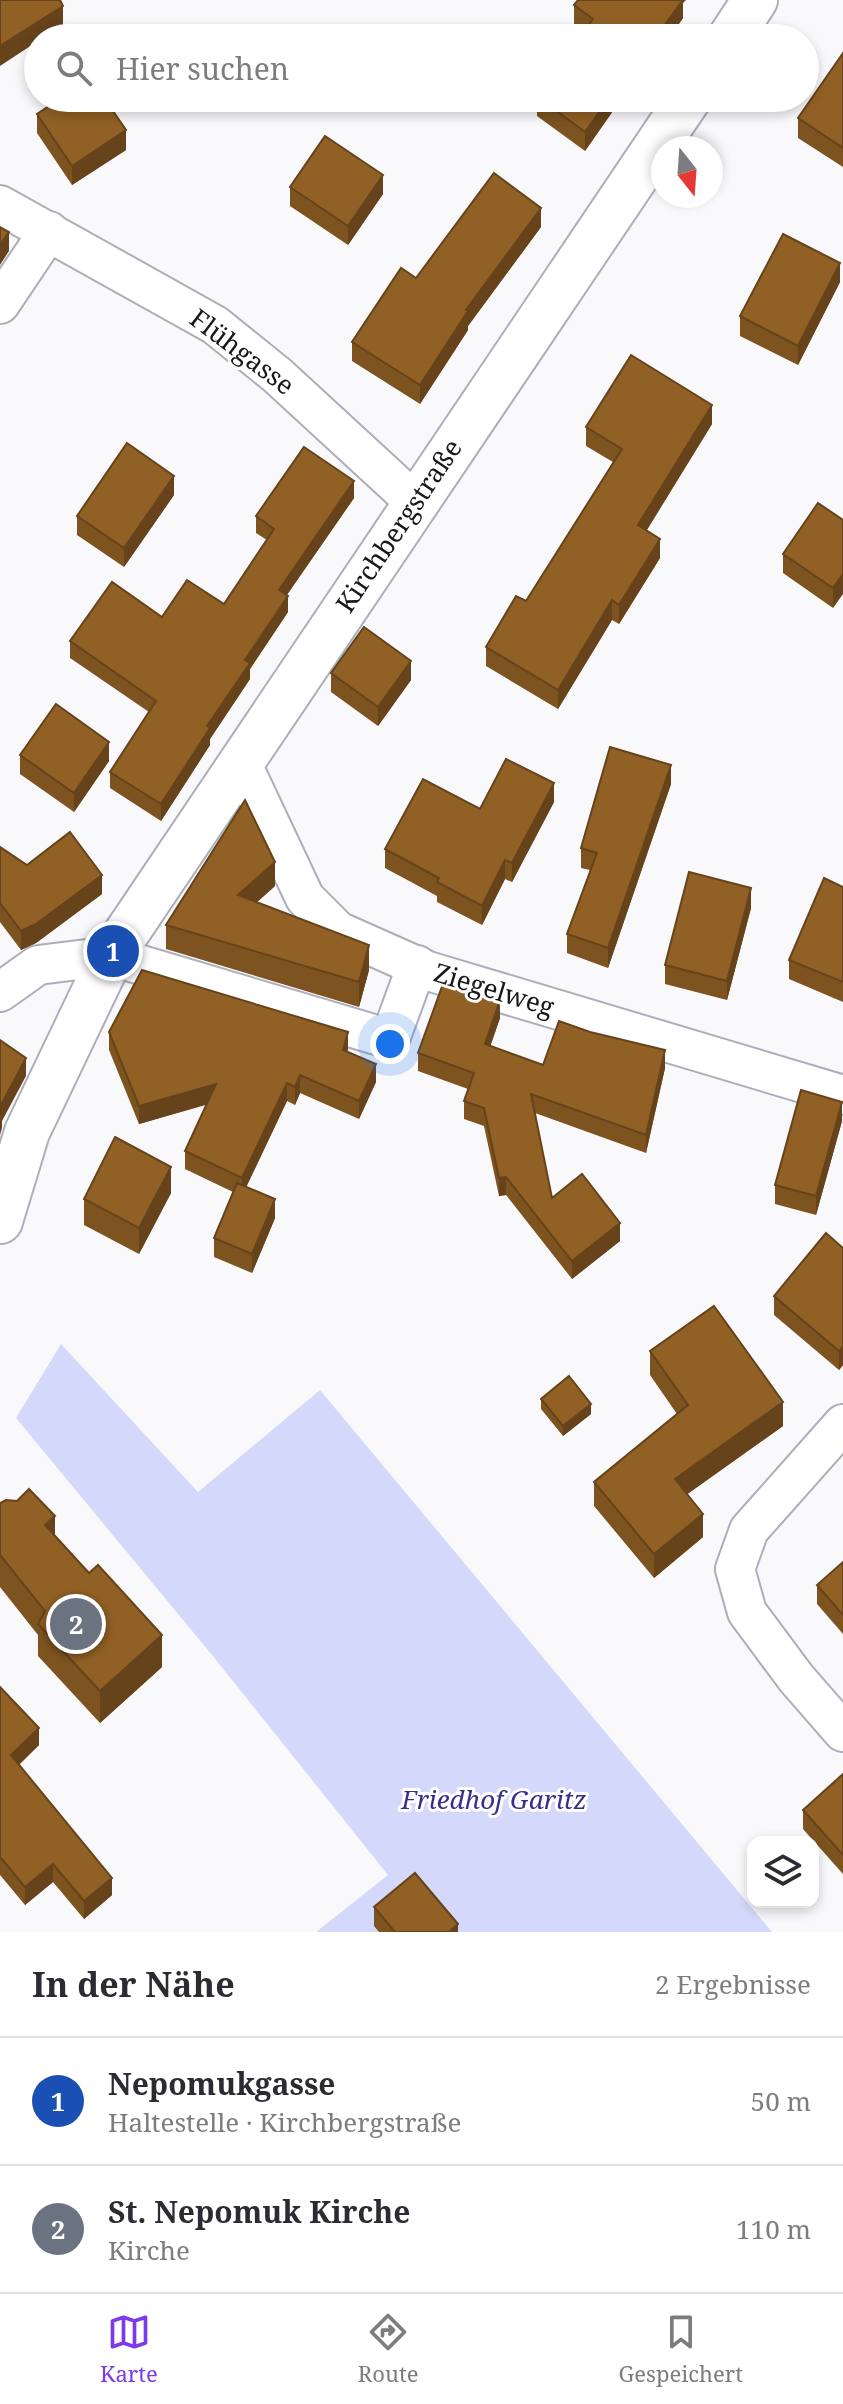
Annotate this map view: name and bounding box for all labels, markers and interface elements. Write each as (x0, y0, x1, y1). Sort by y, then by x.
search box (24, 24, 819, 112)
icon: search (52, 46, 96, 90)
text: Hier suchen (116, 48, 289, 89)
north arrow (651, 136, 723, 208)
street label: Flühgasse (183, 300, 302, 402)
street label: Kirchbergstraße (327, 432, 470, 619)
pin: 1 (87, 921, 139, 981)
street label: Ziegelweg (430, 954, 559, 1024)
your location (370, 1024, 410, 1064)
pin: 2 (50, 1594, 102, 1654)
park label: Friedhof Garitz (400, 1781, 587, 1817)
map controls (747, 1836, 819, 1908)
button: layers (747, 1836, 819, 1908)
text: In der Nähe (32, 1961, 235, 2007)
text: 2 Ergebnisse (655, 1966, 811, 2002)
text: Nepomukgasse (108, 2063, 336, 2104)
text: 1 (51, 2083, 65, 2119)
text: 50 m (751, 2083, 811, 2119)
text: Haltestelle · Kirchbergstraße (108, 2104, 461, 2140)
text: St. Nepomuk Kirche (108, 2191, 410, 2232)
text: 2 (51, 2211, 65, 2247)
text: 110 m (736, 2211, 811, 2247)
text: Kirche (108, 2232, 190, 2268)
tab: Karte (100, 2310, 158, 2388)
tab: Route (358, 2310, 418, 2388)
tab: Gespeichert (619, 2310, 743, 2388)

